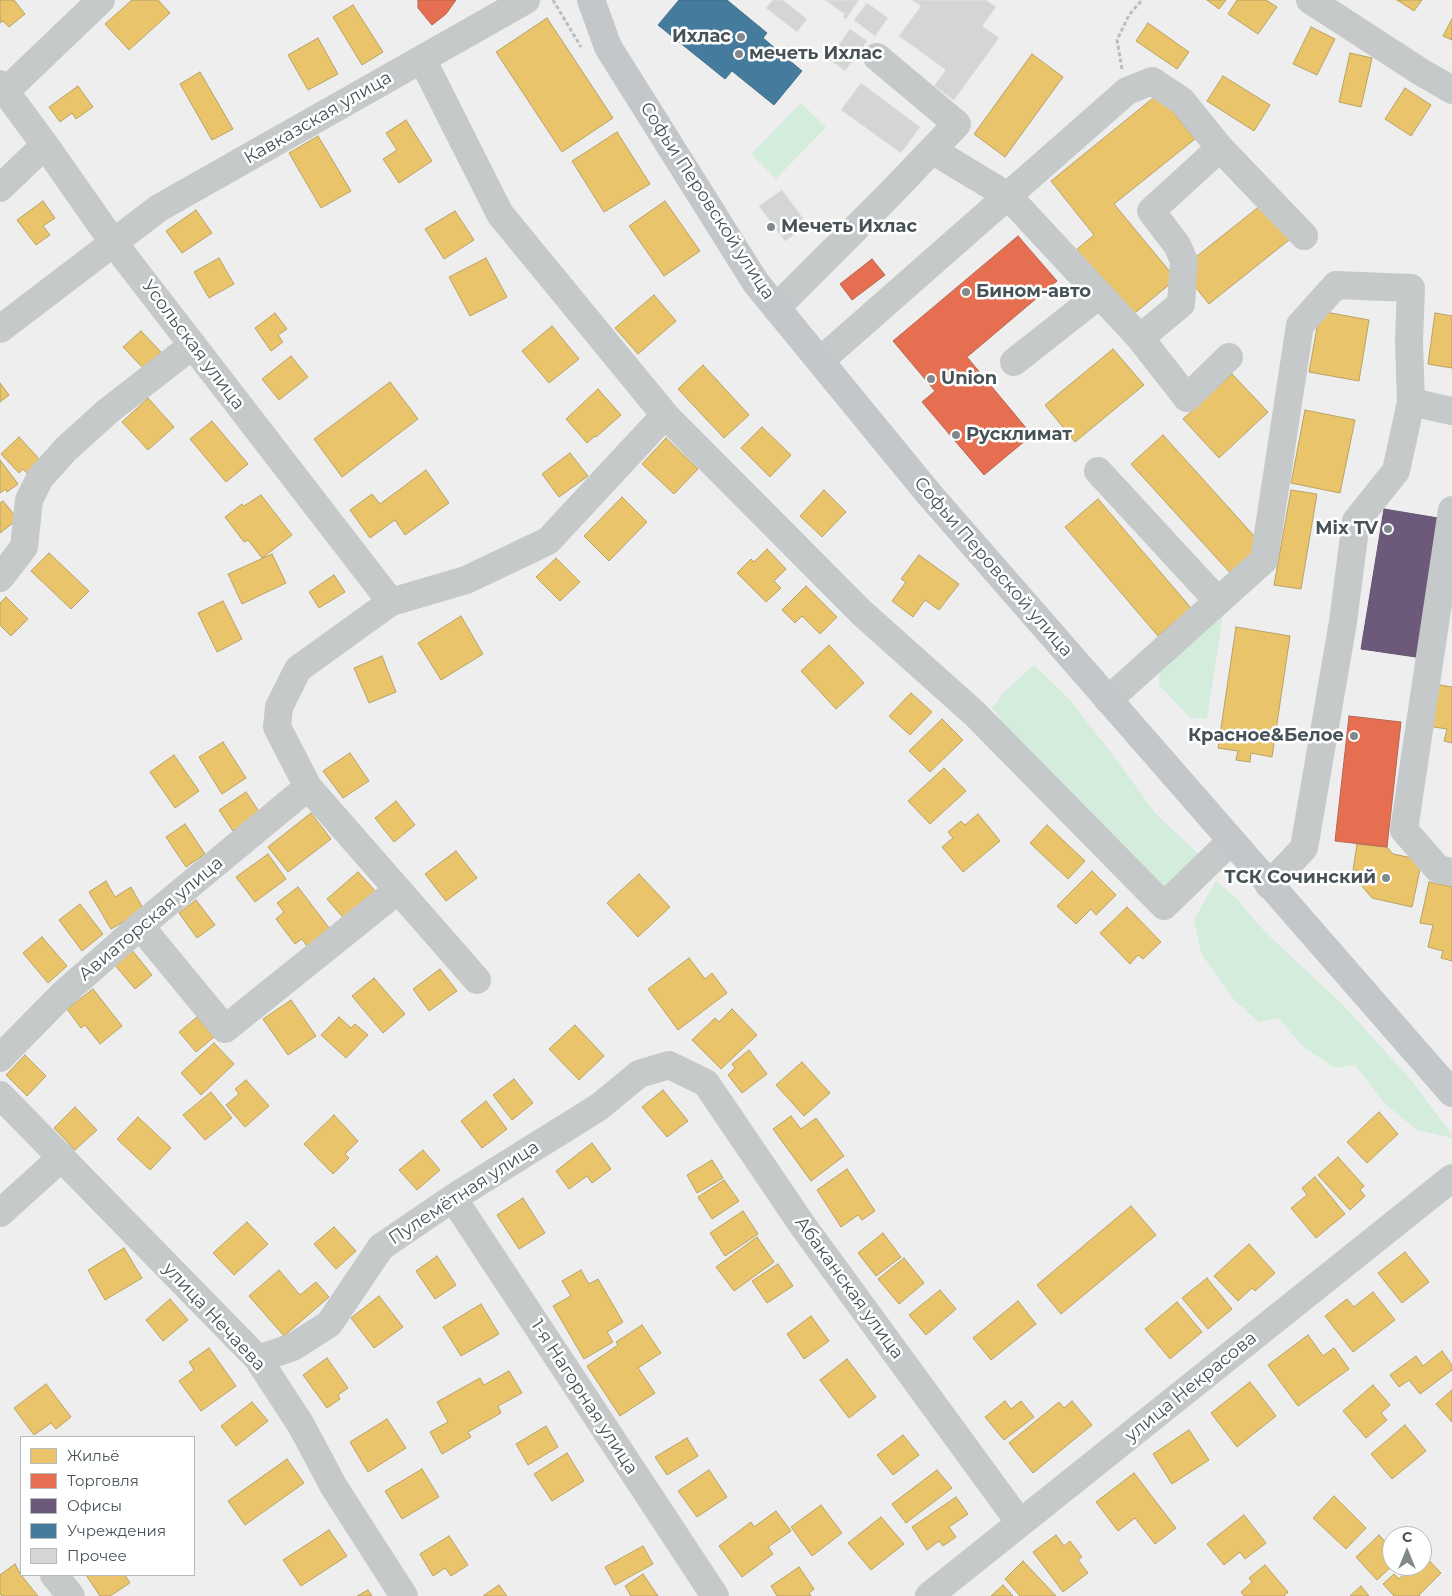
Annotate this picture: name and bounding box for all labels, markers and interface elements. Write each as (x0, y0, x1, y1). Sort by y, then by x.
place label: Ихлас (672, 26, 731, 48)
marker: Ихлас (735, 31, 747, 43)
place label: мечеть Ихлас (749, 43, 882, 65)
marker: мечеть Ихлас (733, 48, 745, 60)
street label: Кавказская улица (240, 67, 396, 169)
street label: Софьи Перовской улица (635, 98, 779, 304)
place label: Мечеть Ихлас (781, 216, 917, 238)
marker: Мечеть Ихлас (765, 221, 777, 233)
street label: Усольская улица (137, 276, 249, 414)
place label: Бином-авто (976, 281, 1091, 303)
marker: Бином-авто (960, 286, 972, 298)
place label: Union (941, 368, 997, 390)
marker: Union (925, 373, 937, 385)
place label: Русклимат (966, 424, 1072, 446)
marker: Русклимат (950, 429, 962, 441)
street label: Софьи Перовской улица (909, 473, 1077, 661)
place label: Mix TV (1315, 518, 1378, 540)
marker: Mix TV (1382, 523, 1394, 535)
place label: Красное&Белое (1188, 725, 1344, 747)
marker: Красное&Белое (1348, 730, 1360, 742)
street label: Авиаторская улица (74, 852, 228, 986)
place label: ТСК Сочинский (1224, 867, 1376, 889)
marker: ТСК Сочинский (1380, 872, 1392, 884)
street label: Пулемётная улица (385, 1136, 543, 1250)
street label: Абаканская улица (790, 1212, 908, 1364)
street label: улица Нечаева (158, 1258, 270, 1376)
street label: 1-я Нагорная улица (526, 1316, 642, 1478)
street label: улица Некрасова (1121, 1327, 1261, 1447)
legend (20, 1436, 195, 1576)
text: Жильё (67, 1446, 120, 1465)
text: Торговля (67, 1471, 139, 1490)
text: Офисы (67, 1496, 122, 1515)
text: Учреждения (67, 1521, 166, 1540)
north arrow (1382, 1526, 1432, 1576)
text: С (1402, 1528, 1412, 1546)
text: Прочее (67, 1546, 127, 1565)

